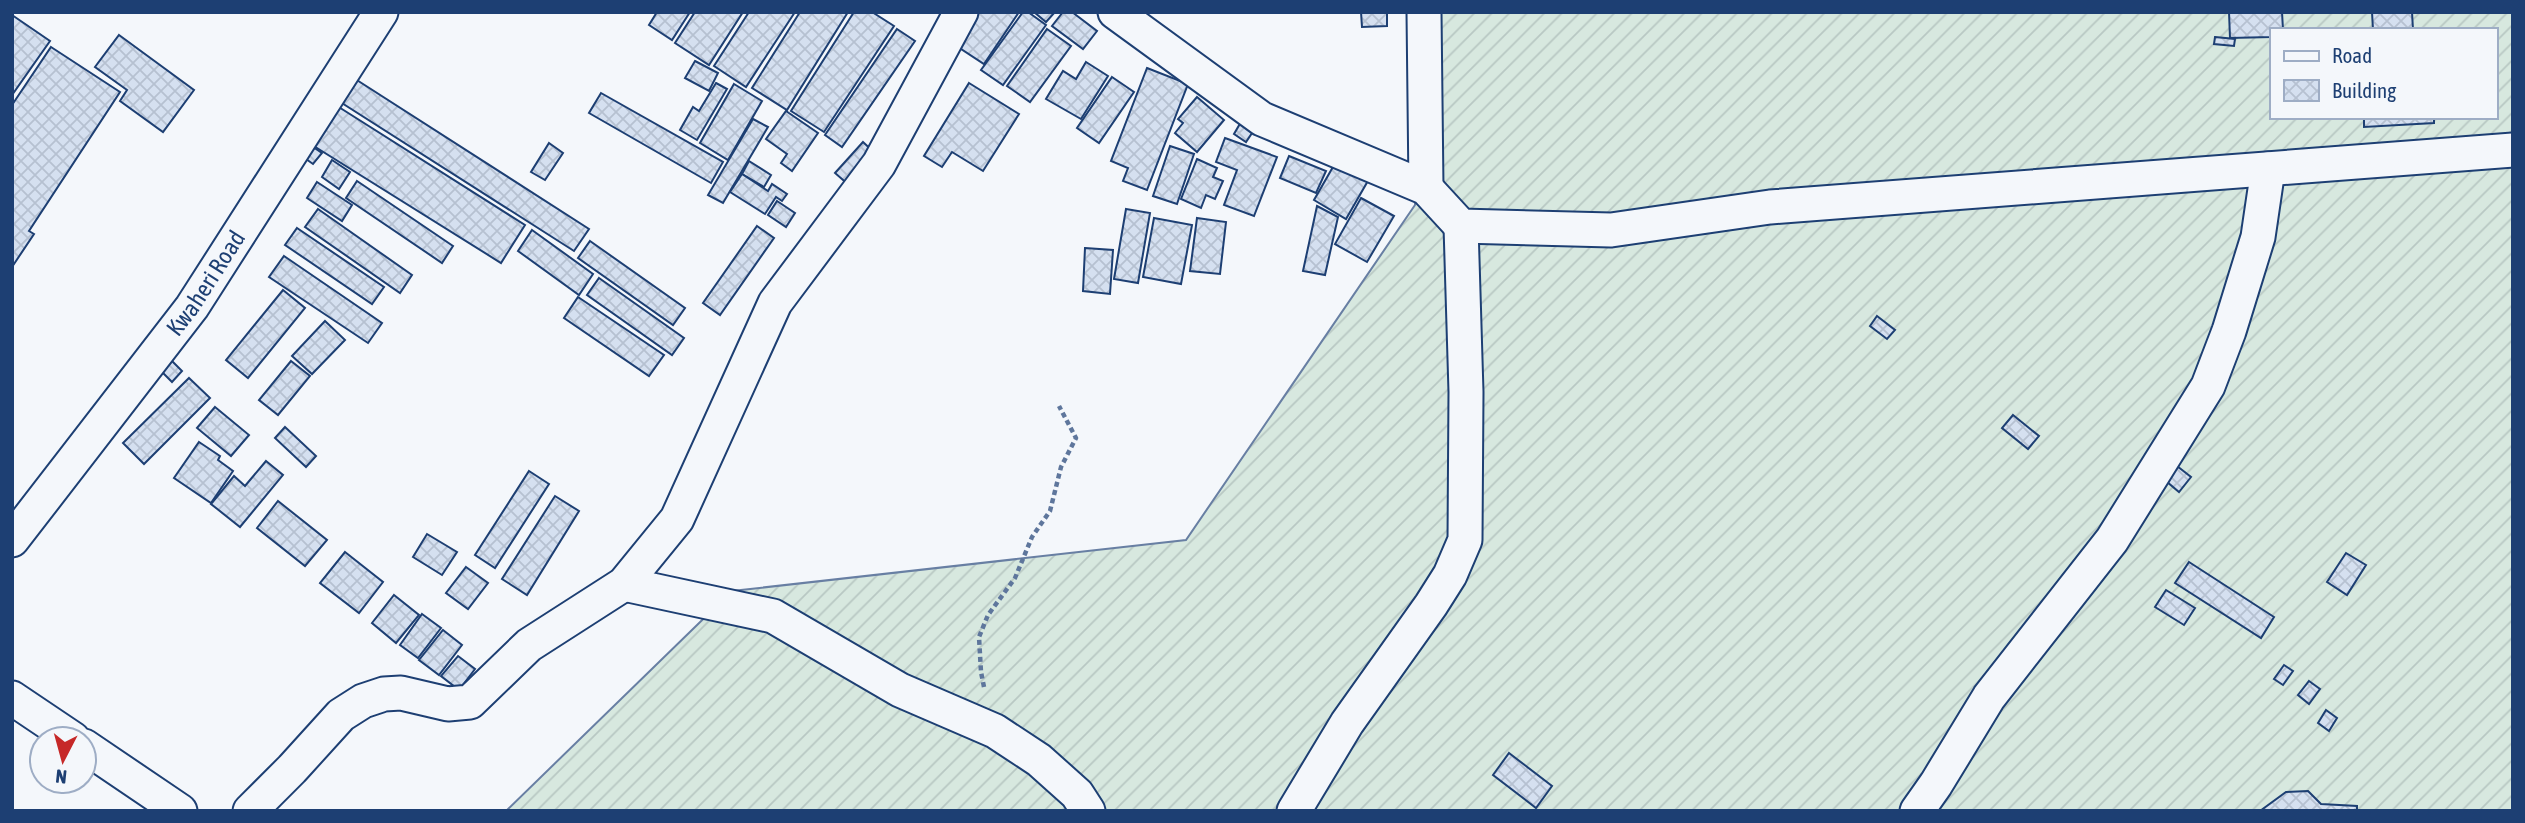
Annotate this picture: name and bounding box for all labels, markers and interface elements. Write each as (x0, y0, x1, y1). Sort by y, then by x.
legend (2270, 28, 2497, 119)
text: Road (2332, 43, 2372, 67)
text: Building (2332, 78, 2396, 102)
street label: Kwaheri Road (161, 225, 250, 341)
north arrow (28, 725, 98, 795)
text: N (54, 765, 68, 788)

